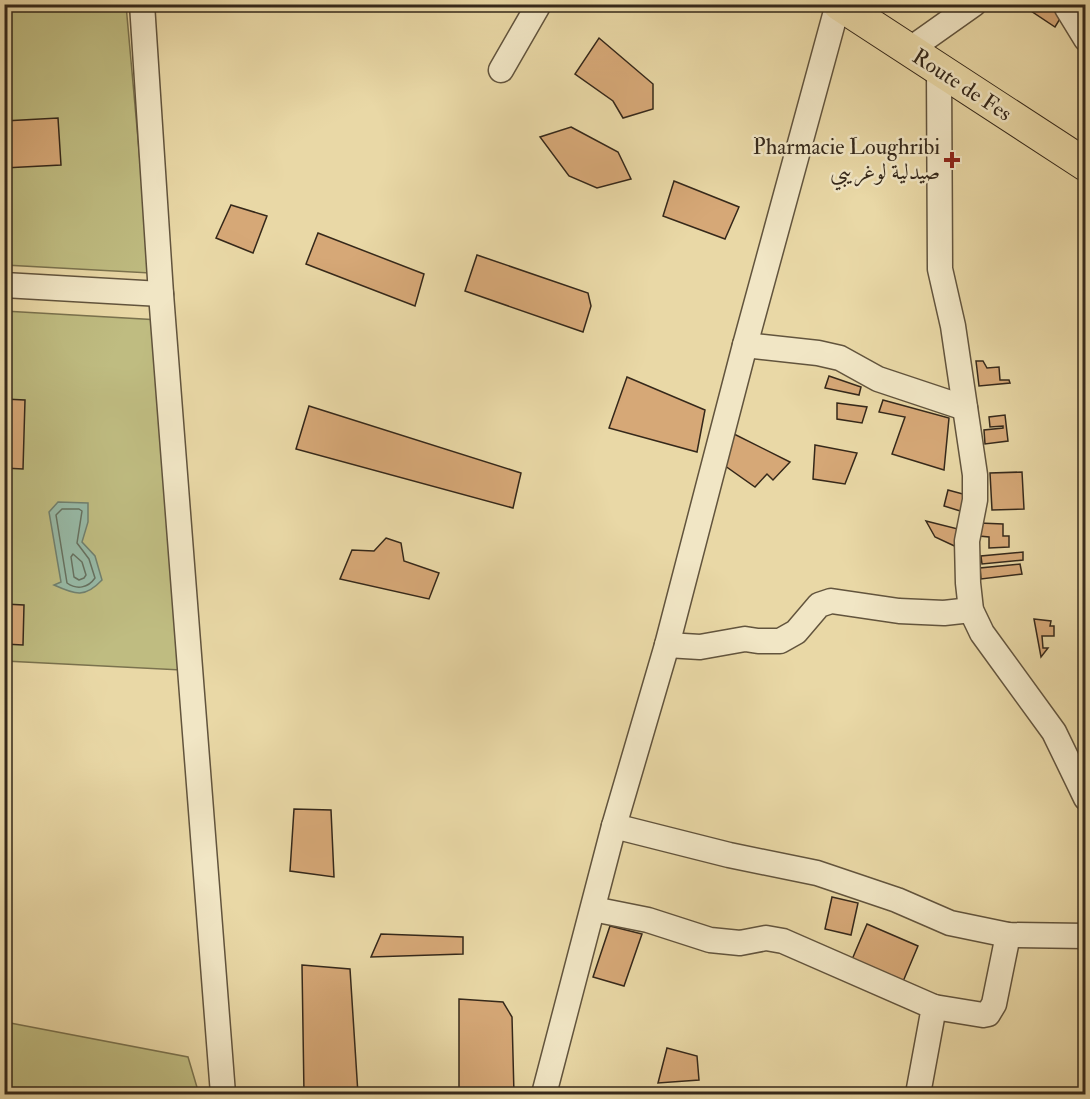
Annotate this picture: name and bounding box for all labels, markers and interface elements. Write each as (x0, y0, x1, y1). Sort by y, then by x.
street label: Route de Fes (907, 42, 1017, 128)
place label: Pharmacie Loughribi صيدلية لوغريبي (753, 133, 940, 191)
marker: Pharmacie Loughribi صيدلية لوغريبي (945, 153, 959, 167)

